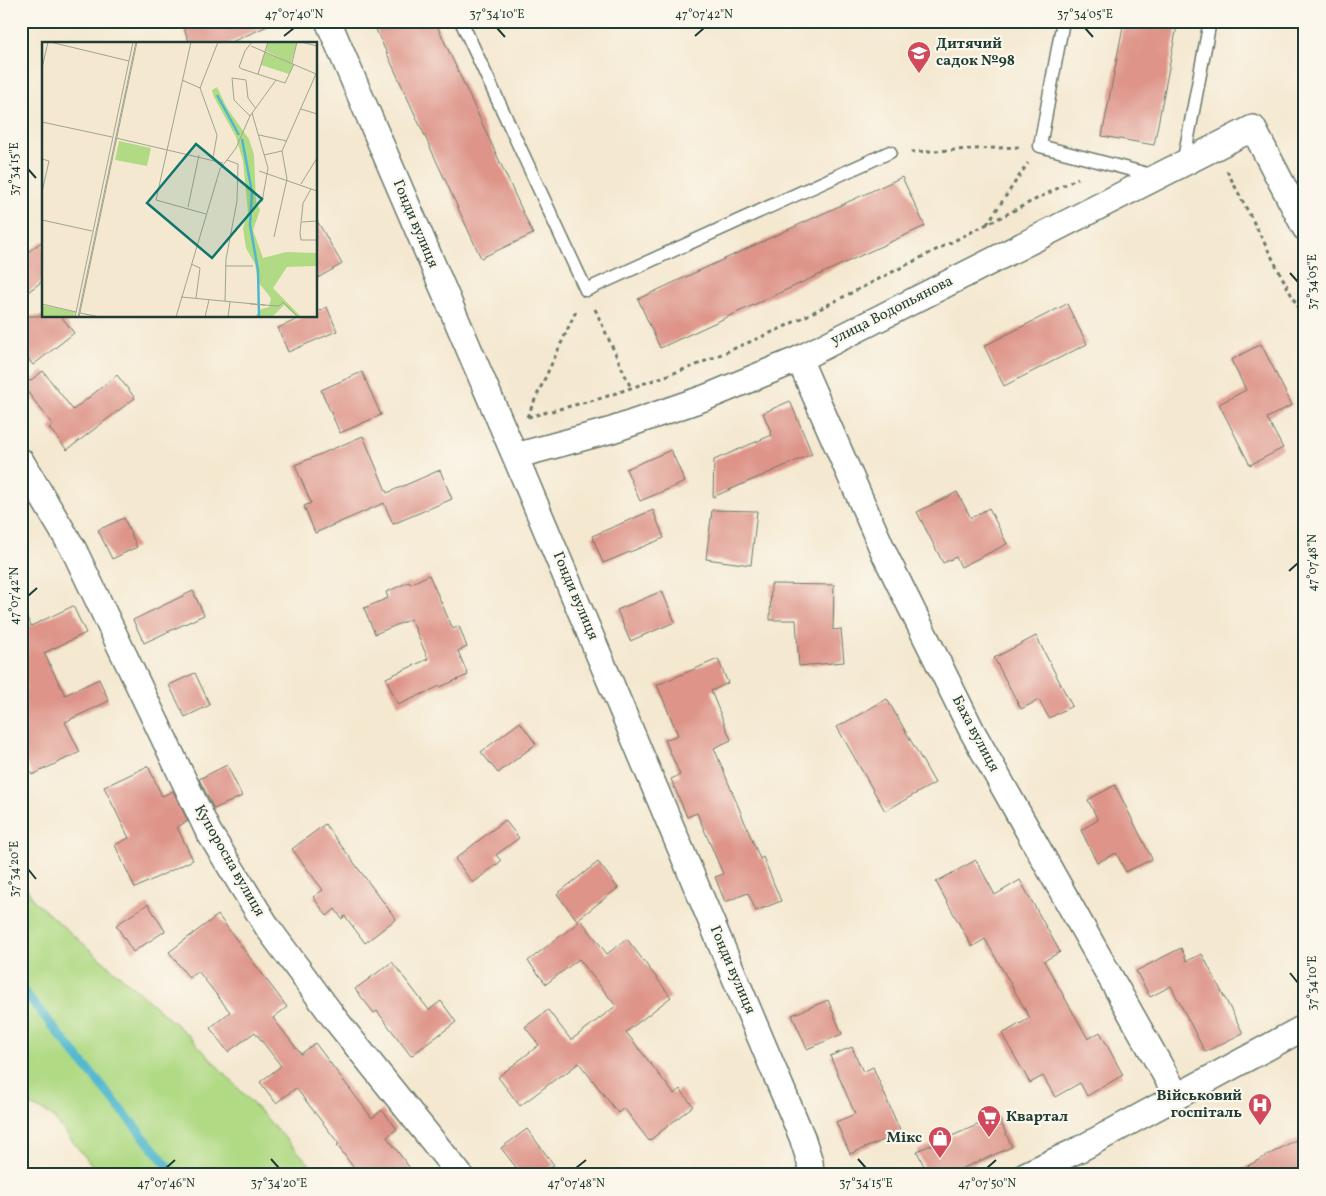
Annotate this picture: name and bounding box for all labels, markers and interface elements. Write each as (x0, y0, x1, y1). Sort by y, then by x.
text: 47°07'40"N (265, 7, 323, 23)
text: 37°34'10"E (470, 7, 524, 23)
text: 47°07'42"N (675, 7, 733, 23)
text: 37°34'05"E (1057, 7, 1113, 23)
place label: Дитячий садок №98 (936, 34, 1015, 72)
school or university icon: Дитячий садок №98 (906, 40, 932, 74)
inset map (42, 42, 318, 318)
text: 37°34'15"E (7, 142, 23, 196)
street label: Гонди вулиця (387, 177, 443, 272)
text: 37°34'05"E (1305, 254, 1321, 310)
street label: улица Водопьянова (827, 271, 957, 351)
text: 47°07'48"N (1305, 534, 1321, 592)
street label: Гонди вулиця (547, 549, 603, 644)
text: 47°07'42"N (7, 567, 23, 625)
street label: Баха вулиця (946, 692, 1004, 776)
street label: Купоросна вулиця (188, 801, 270, 921)
text: 37°34'20"E (7, 841, 23, 897)
street label: Гонди вулиця (704, 923, 760, 1018)
text: 37°34'10"E (1305, 956, 1321, 1010)
place label: Військовий госпіталь (1157, 1086, 1242, 1124)
hospital icon: Військовий госпіталь (1247, 1092, 1273, 1126)
supermarket icon: Квартал (976, 1104, 1002, 1138)
place label: Квартал (1006, 1107, 1068, 1128)
shop icon: Мікс (927, 1125, 953, 1159)
place label: Мікс (886, 1128, 922, 1149)
text: 47°07'46"N (137, 1176, 195, 1192)
text: 37°34'20"E (251, 1176, 307, 1192)
text: 47°07'48"N (547, 1176, 605, 1192)
text: 37°34'15"E (839, 1176, 893, 1192)
text: 47°07'50"N (958, 1176, 1016, 1192)

